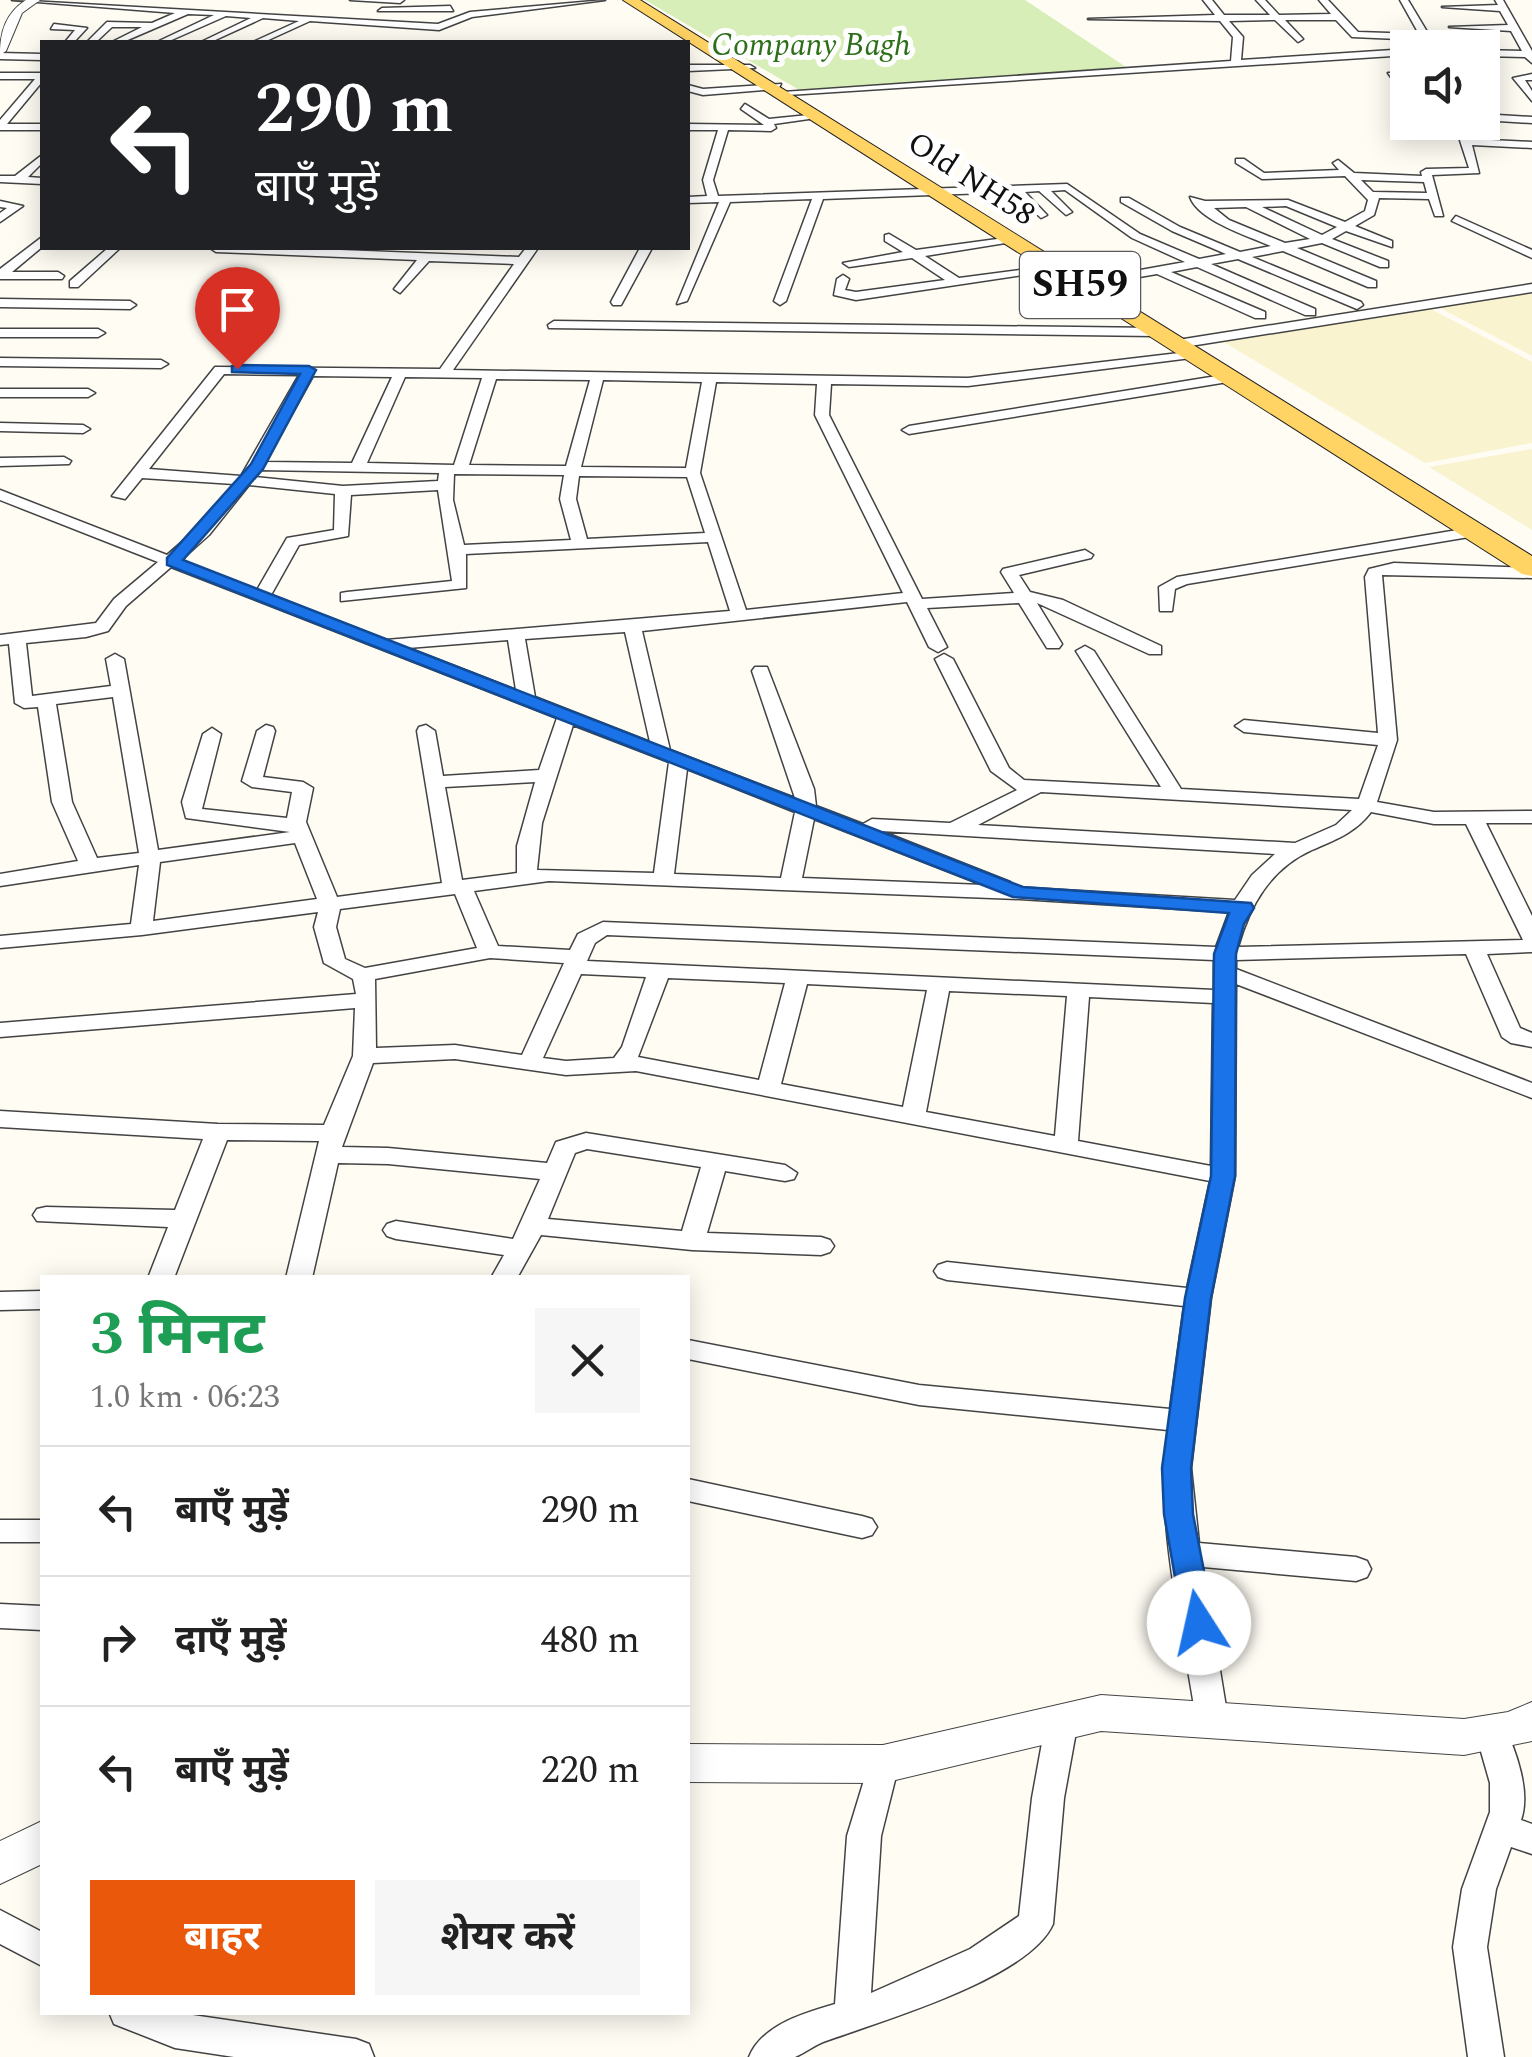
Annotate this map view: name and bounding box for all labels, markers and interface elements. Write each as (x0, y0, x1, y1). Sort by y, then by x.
park label: Company Bagh (711, 21, 911, 70)
map controls (1390, 30, 1500, 140)
button: sound (1390, 30, 1500, 140)
text: 290 m (255, 57, 453, 163)
icon: left (90, 80, 220, 210)
street label: Old NH58 (897, 119, 1045, 239)
text: बाएँ मुड़ें (255, 153, 379, 222)
road number: SH59 (1020, 252, 1140, 318)
pin (195, 267, 280, 370)
icon: arrive (210, 282, 265, 337)
text: 3 मिनट (90, 1289, 265, 1381)
button: close (535, 1308, 640, 1413)
text: 1.0 km · 06:23 (90, 1373, 279, 1422)
text: बाएँ मुड़ें (175, 1482, 289, 1540)
text: 290 m (541, 1482, 640, 1540)
icon: left (90, 1484, 145, 1539)
position arrow (1147, 1571, 1251, 1675)
text: दाएँ मुड़ें (175, 1612, 287, 1670)
text: 480 m (541, 1612, 640, 1670)
icon: right (90, 1614, 145, 1669)
text: बाएँ मुड़ें (175, 1742, 289, 1800)
text: 220 m (541, 1742, 640, 1800)
icon: left (90, 1744, 145, 1799)
button: बाहर (90, 1880, 355, 1995)
button: शेयर करें (375, 1880, 640, 1995)

